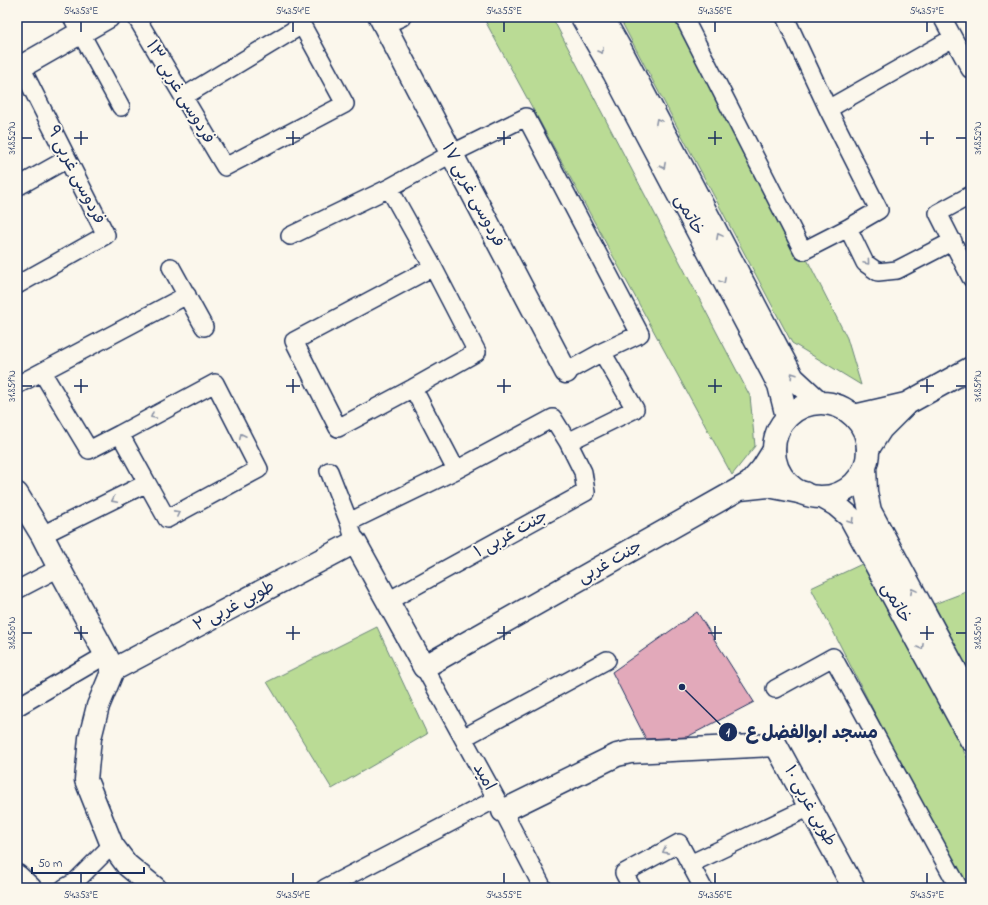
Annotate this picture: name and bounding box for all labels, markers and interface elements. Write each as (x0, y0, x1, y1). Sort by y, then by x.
text: 54.353°E (64, 4, 98, 19)
text: 54.354°E (276, 4, 310, 19)
text: 54.355°E (486, 4, 522, 19)
text: 54.356°E (698, 4, 732, 19)
text: 54.357°E (910, 4, 944, 19)
street label: فردوسی غربی ۱۳ (139, 35, 221, 149)
one-way arrow (597, 47, 604, 54)
one-way arrow (655, 117, 663, 125)
text: 31.852°N (5, 121, 20, 155)
street label: فردوسی غربی ۹ (40, 121, 112, 229)
text: 31.852°N (971, 121, 986, 155)
street label: فردوسی غربی ۱۷ (435, 138, 511, 252)
one-way arrow (658, 161, 665, 169)
street label: خاتمی (668, 190, 710, 240)
one-way arrow (716, 232, 723, 240)
one-way arrow (862, 257, 869, 265)
one-way arrow (719, 276, 726, 284)
text: 31.851°N (5, 370, 20, 402)
text: 31.851°N (971, 370, 986, 402)
one-way arrow (790, 372, 798, 379)
one-way arrow (150, 412, 157, 419)
one-way arrow (239, 433, 247, 440)
one-way arrow (111, 495, 118, 503)
street label: جنت غربی ۱ (470, 503, 552, 565)
one-way arrow (173, 511, 180, 518)
one-way arrow (847, 517, 854, 524)
street label: جنت غربی (573, 534, 647, 590)
street label: طوبی غربی ۲ (189, 574, 279, 638)
street label: خاتمی (874, 578, 918, 628)
one-way arrow (910, 588, 918, 595)
text: 31.850°N (5, 616, 20, 649)
text: 31.850°N (971, 616, 986, 649)
one-way arrow (916, 643, 923, 650)
callout: مسجد ابوالفضل ع (718, 717, 886, 747)
text: مسجد ابوالفضل ع (746, 721, 878, 747)
text: 1 (726, 724, 730, 742)
street label: امید (466, 759, 502, 795)
street label: طوبی غربی ۱۰ (777, 761, 843, 851)
one-way arrow (661, 846, 669, 854)
scale bar (32, 849, 144, 875)
text: 50 m (38, 855, 62, 873)
text: 54.353°E (64, 888, 98, 903)
text: 54.354°E (276, 888, 310, 903)
text: 54.355°E (486, 888, 522, 903)
text: 54.356°E (698, 888, 732, 903)
text: 54.357°E (910, 888, 944, 903)

